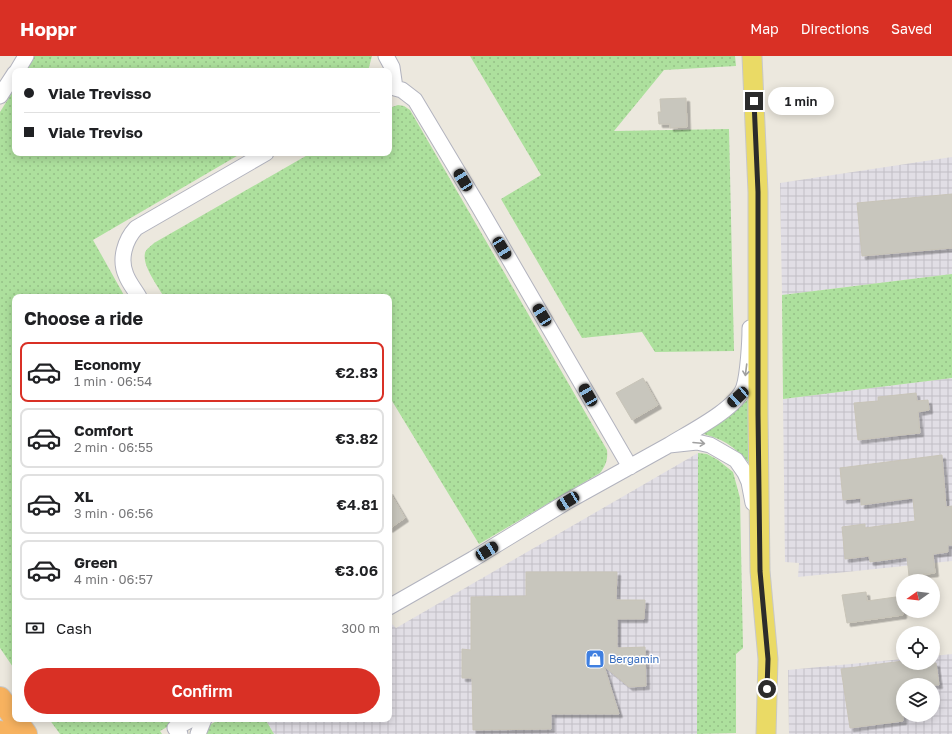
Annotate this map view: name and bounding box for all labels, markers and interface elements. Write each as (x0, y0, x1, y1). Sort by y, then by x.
text: Hoppr (20, 17, 77, 40)
text: Map (750, 20, 779, 37)
text: Directions (801, 20, 869, 37)
text: Saved (891, 20, 932, 37)
text: Viale Trevisso (48, 84, 151, 102)
callout: 1 min (768, 87, 834, 115)
route end (745, 92, 763, 110)
text: 1 min (785, 93, 817, 109)
text: Viale Treviso (48, 123, 143, 141)
car (452, 167, 474, 193)
car (491, 235, 513, 261)
car (531, 302, 553, 328)
text: Choose a ride (24, 307, 143, 329)
icon: car (26, 354, 62, 390)
text: Economy (74, 355, 141, 373)
text: €2.83 (336, 363, 378, 381)
one-way arrow (742, 363, 750, 376)
text: 1 min · 06:54 (74, 373, 152, 389)
car (577, 382, 599, 408)
car (725, 385, 751, 409)
icon: car (26, 420, 62, 456)
text: Comfort (74, 421, 133, 439)
text: €3.82 (336, 429, 378, 447)
text: 2 min · 06:55 (74, 439, 153, 455)
one-way arrow (692, 440, 705, 447)
icon: car (26, 486, 62, 522)
text: XL (74, 487, 93, 505)
car (555, 490, 581, 512)
text: €4.81 (337, 495, 378, 513)
text: 3 min · 06:56 (74, 505, 153, 521)
car (474, 540, 500, 562)
icon: car (26, 552, 62, 588)
text: Green (74, 553, 117, 571)
text: €3.06 (335, 561, 378, 579)
text: 4 min · 06:57 (74, 571, 153, 587)
north arrow (896, 574, 940, 618)
map controls (896, 574, 940, 722)
icon: cash (24, 617, 46, 639)
text: Cash (56, 619, 92, 637)
text: 300 m (342, 620, 380, 636)
button: locate (896, 626, 940, 670)
shop icon: Bergamin (584, 648, 606, 670)
place label: Bergamin (609, 652, 659, 665)
button: Confirm (24, 668, 380, 714)
button: layers (896, 678, 940, 722)
route start (758, 680, 776, 698)

